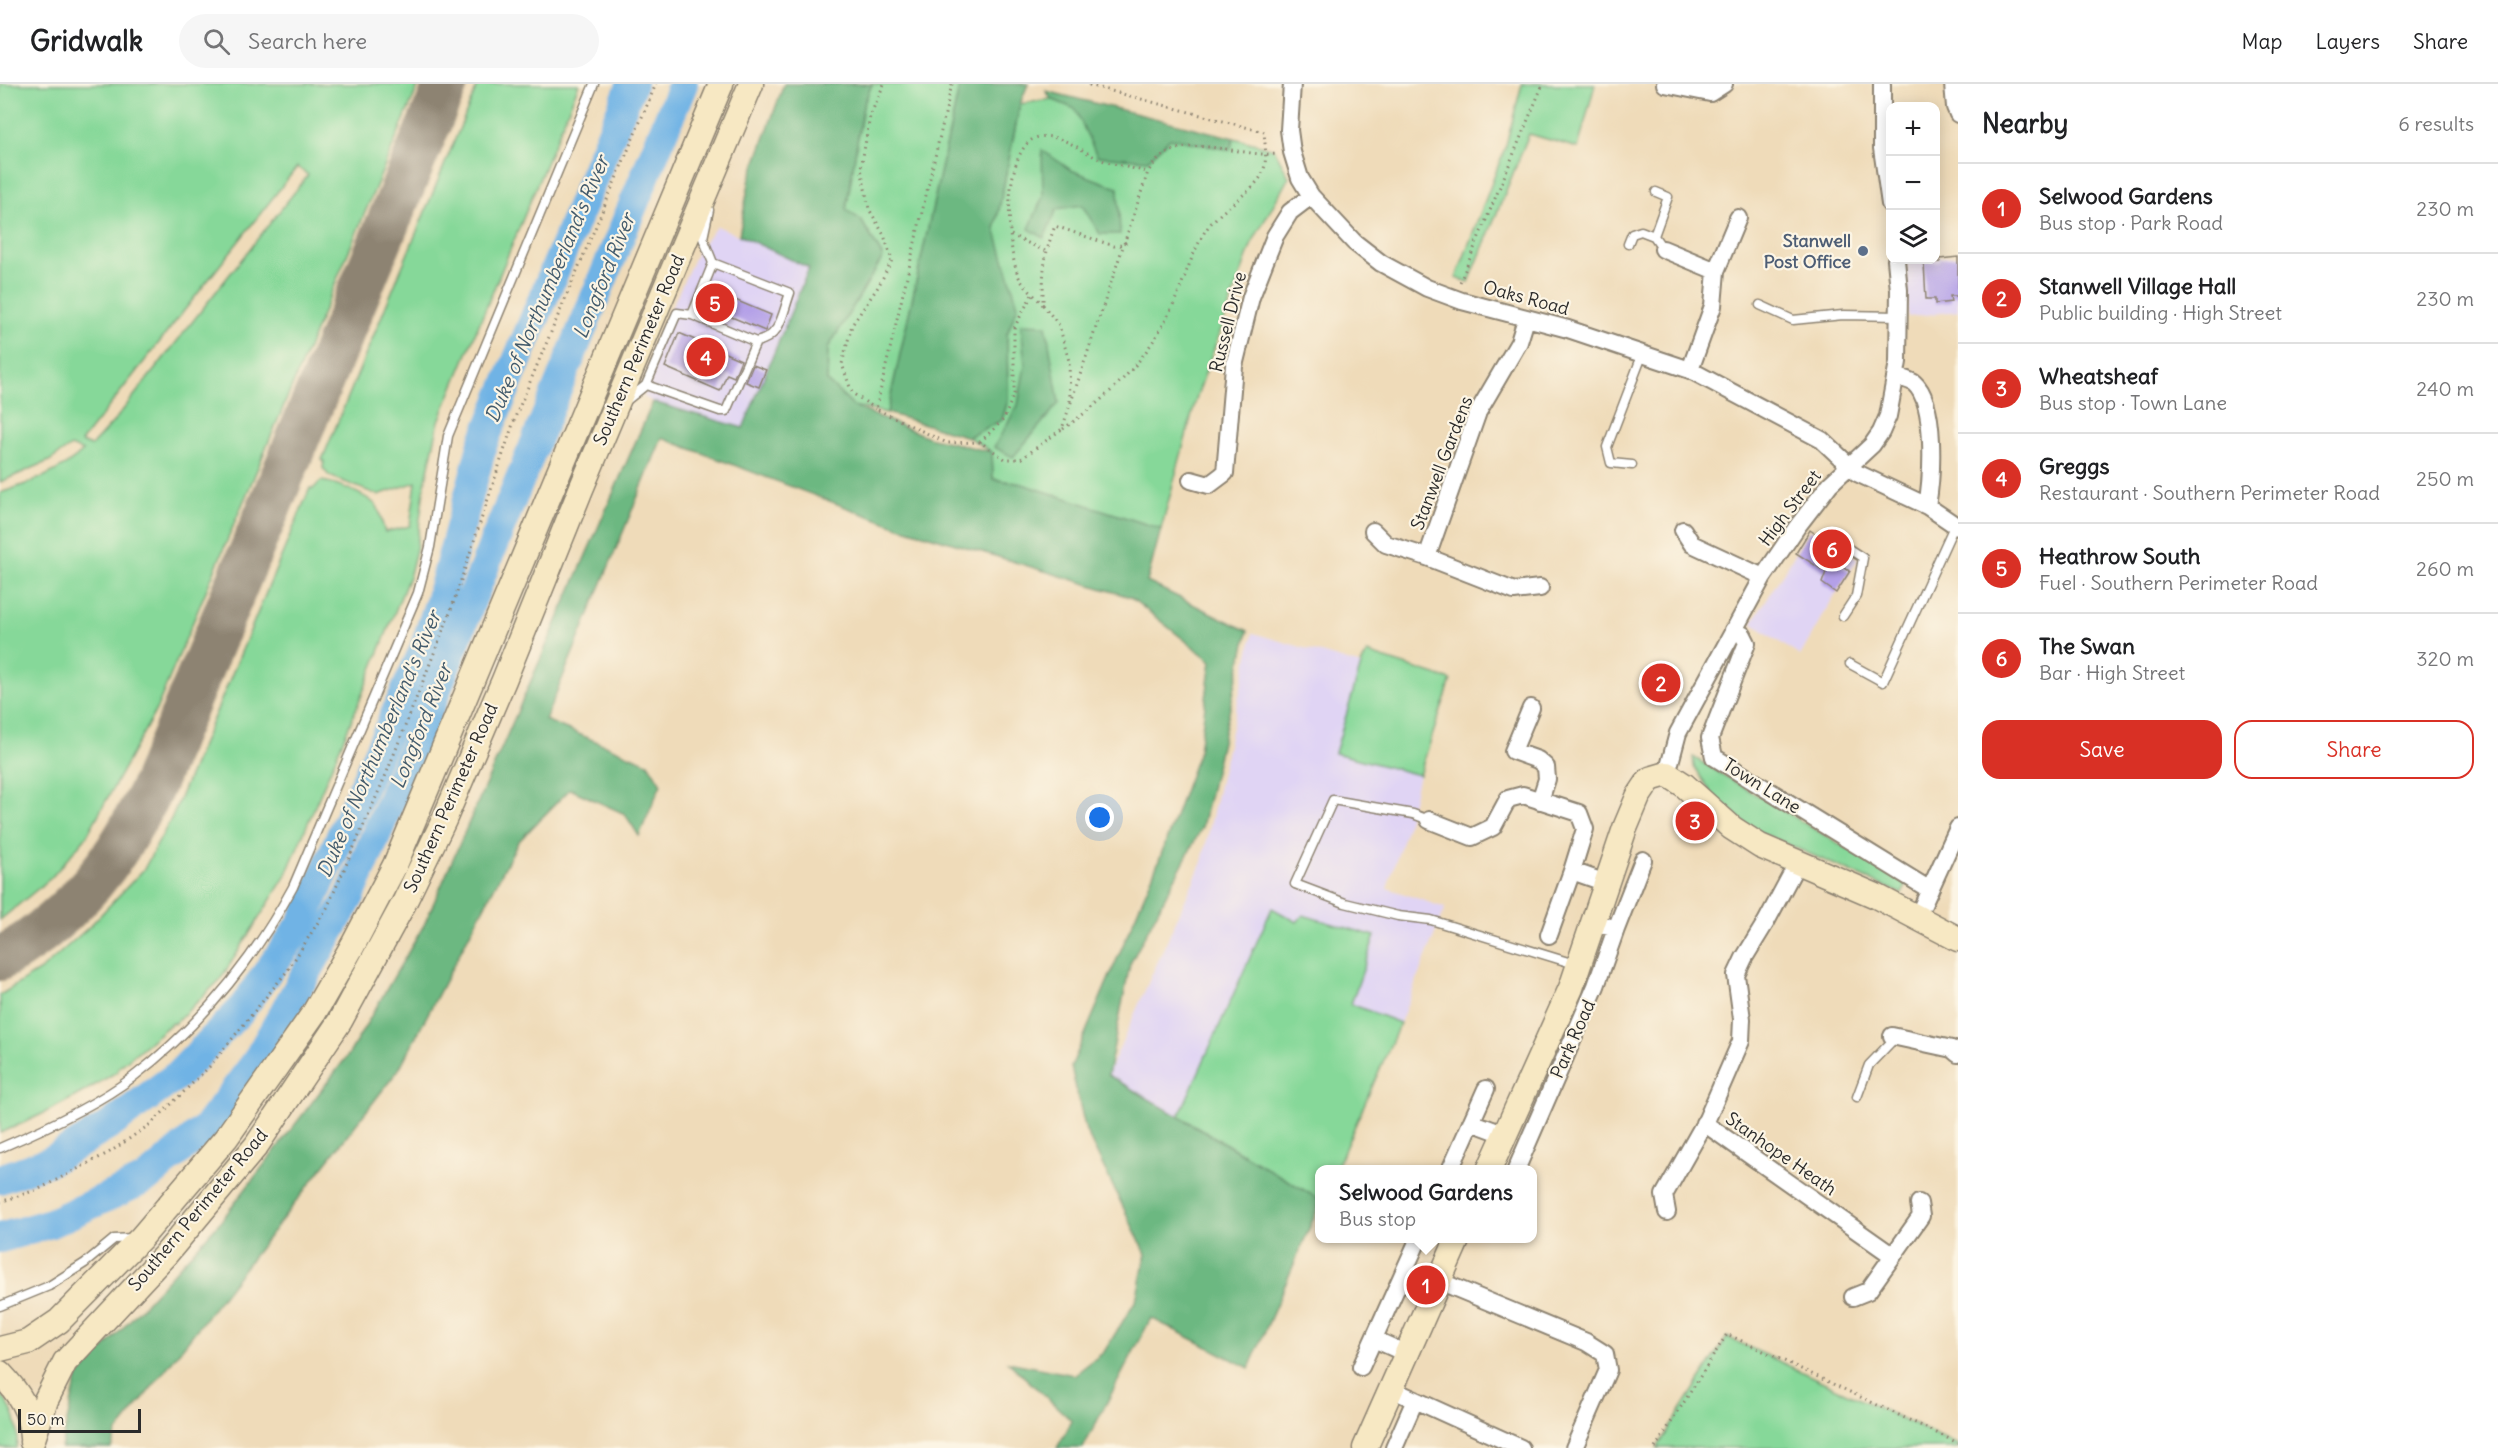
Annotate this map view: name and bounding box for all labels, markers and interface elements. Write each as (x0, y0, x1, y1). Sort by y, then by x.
search box (179, 14, 599, 68)
text: Gridwalk (30, 23, 143, 59)
icon: search (200, 25, 233, 58)
text: Search here (248, 27, 367, 55)
text: Map (2242, 28, 2282, 55)
text: Layers (2315, 28, 2380, 55)
text: Share (2413, 28, 2468, 55)
map controls (1886, 102, 1940, 264)
button: + (1886, 102, 1940, 156)
text: Nearby (1982, 107, 2068, 140)
text: 6 results (2398, 111, 2474, 136)
water label: Duke of Northumberland's River (479, 149, 615, 426)
button: − (1886, 156, 1940, 210)
text: Selwood Gardens (2039, 182, 2213, 210)
text: 1 (1998, 196, 2005, 221)
text: 230 m (2416, 196, 2474, 221)
water label: Longford River (567, 207, 641, 342)
button: layers (1886, 210, 1940, 264)
text: Bus stop · Park Road (2039, 210, 2223, 235)
place label: Stanwell Post Office (1764, 229, 1851, 273)
marker: Stanwell Post Office (1856, 244, 1870, 258)
street label: Southern Perimeter Road (588, 251, 689, 449)
street label: Russell Drive (1204, 269, 1251, 375)
text: Stanwell Village Hall (2039, 272, 2236, 300)
street label: Oaks Road (1481, 275, 1572, 320)
pin: 5 (696, 280, 734, 326)
text: 2 (1996, 286, 2007, 311)
text: 230 m (2416, 286, 2474, 311)
text: Public building · High Street (2039, 300, 2282, 325)
pin: 4 (686, 334, 726, 380)
text: Wheatsheaf (2039, 362, 2158, 390)
text: 3 (1996, 376, 2007, 401)
text: 240 m (2416, 376, 2474, 401)
text: Bus stop · Town Lane (2039, 390, 2227, 415)
street label: Stanwell Gardens (1405, 393, 1478, 533)
text: Greggs (2039, 452, 2110, 480)
street label: High Street (1753, 465, 1826, 550)
text: 4 (1996, 466, 2007, 491)
text: 250 m (2416, 466, 2474, 491)
text: Restaurant · Southern Perimeter Road (2039, 480, 2380, 505)
pin: 6 (1812, 526, 1852, 572)
text: Heathrow South (2039, 542, 2200, 570)
text: 5 (1996, 556, 2007, 581)
text: 260 m (2416, 556, 2474, 581)
text: Fuel · Southern Perimeter Road (2039, 570, 2318, 595)
water label: Duke of Northumberland's River (311, 604, 447, 881)
text: The Swan (2039, 632, 2135, 660)
text: 6 (1996, 646, 2007, 671)
text: 320 m (2416, 646, 2474, 671)
water label: Longford River (384, 657, 458, 792)
pin: 2 (1642, 660, 1680, 706)
text: Bar · High Street (2039, 660, 2185, 685)
street label: Southern Perimeter Road (398, 699, 503, 896)
button: Save (1982, 720, 2222, 779)
button: Share (2234, 720, 2474, 779)
street label: Town Lane (1719, 753, 1805, 818)
pin: 3 (1676, 798, 1714, 844)
your location (1085, 803, 1114, 832)
street label: Park Road (1545, 996, 1600, 1082)
street label: Stanhope Heath (1721, 1107, 1841, 1200)
street label: Southern Perimeter Road (123, 1123, 273, 1296)
popup (1315, 1165, 1537, 1243)
text: Selwood Gardens (1339, 1178, 1513, 1206)
text: Bus stop (1339, 1206, 1416, 1231)
pin: 1 (1406, 1262, 1446, 1308)
scale bar (18, 1406, 141, 1434)
text: 50 m (27, 1409, 65, 1429)

